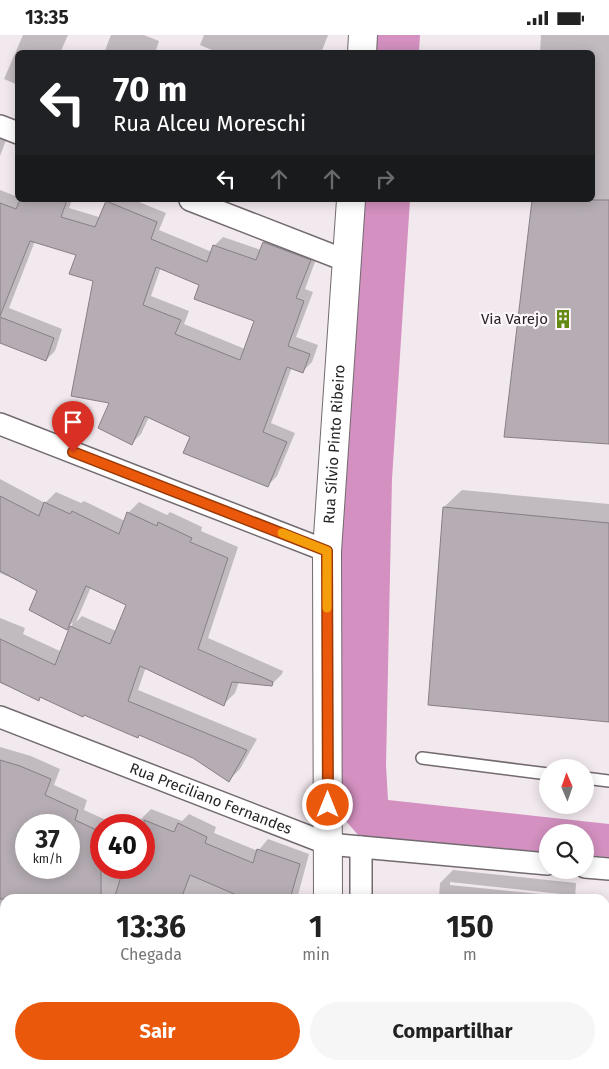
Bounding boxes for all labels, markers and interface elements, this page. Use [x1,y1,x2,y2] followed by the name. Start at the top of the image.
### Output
[25,6,69,29] text: 13:35
[113,68,187,110] text: 70 m
[30,70,95,135] icon: left
[113,110,306,137] text: Rua Alceu Moreschi
[212,165,240,193] icon: left
[265,165,293,193] icon: ahead
[318,165,346,193] icon: ahead
[371,165,399,193] icon: right
[552,308,574,330] building icon: Via Varejo
[481,310,548,328] place label: Via Varejo
[320,364,349,524] street label: Rua Sílvio Pinto Ribeiro
[52,401,94,452] pin
[59,408,87,436] icon: arrive
[127,759,294,838] street label: Rua Preciliano Fernandes
[539,759,594,814] north arrow
[539,759,594,879] map controls
[301,778,353,830] position arrow
[90,814,155,879] speed limit sign: 40
[539,824,594,879] button: search
[35,825,60,855] text: 37
[33,852,62,866] text: km/h
[116,909,186,945] text: 13:36
[309,909,323,945] text: 1
[446,909,494,945] text: 150
[120,945,182,964] text: Chegada
[302,945,330,964] text: min
[463,945,477,964] text: m
[15,1002,300,1060] button: Sair
[310,1002,595,1060] button: Compartilhar

